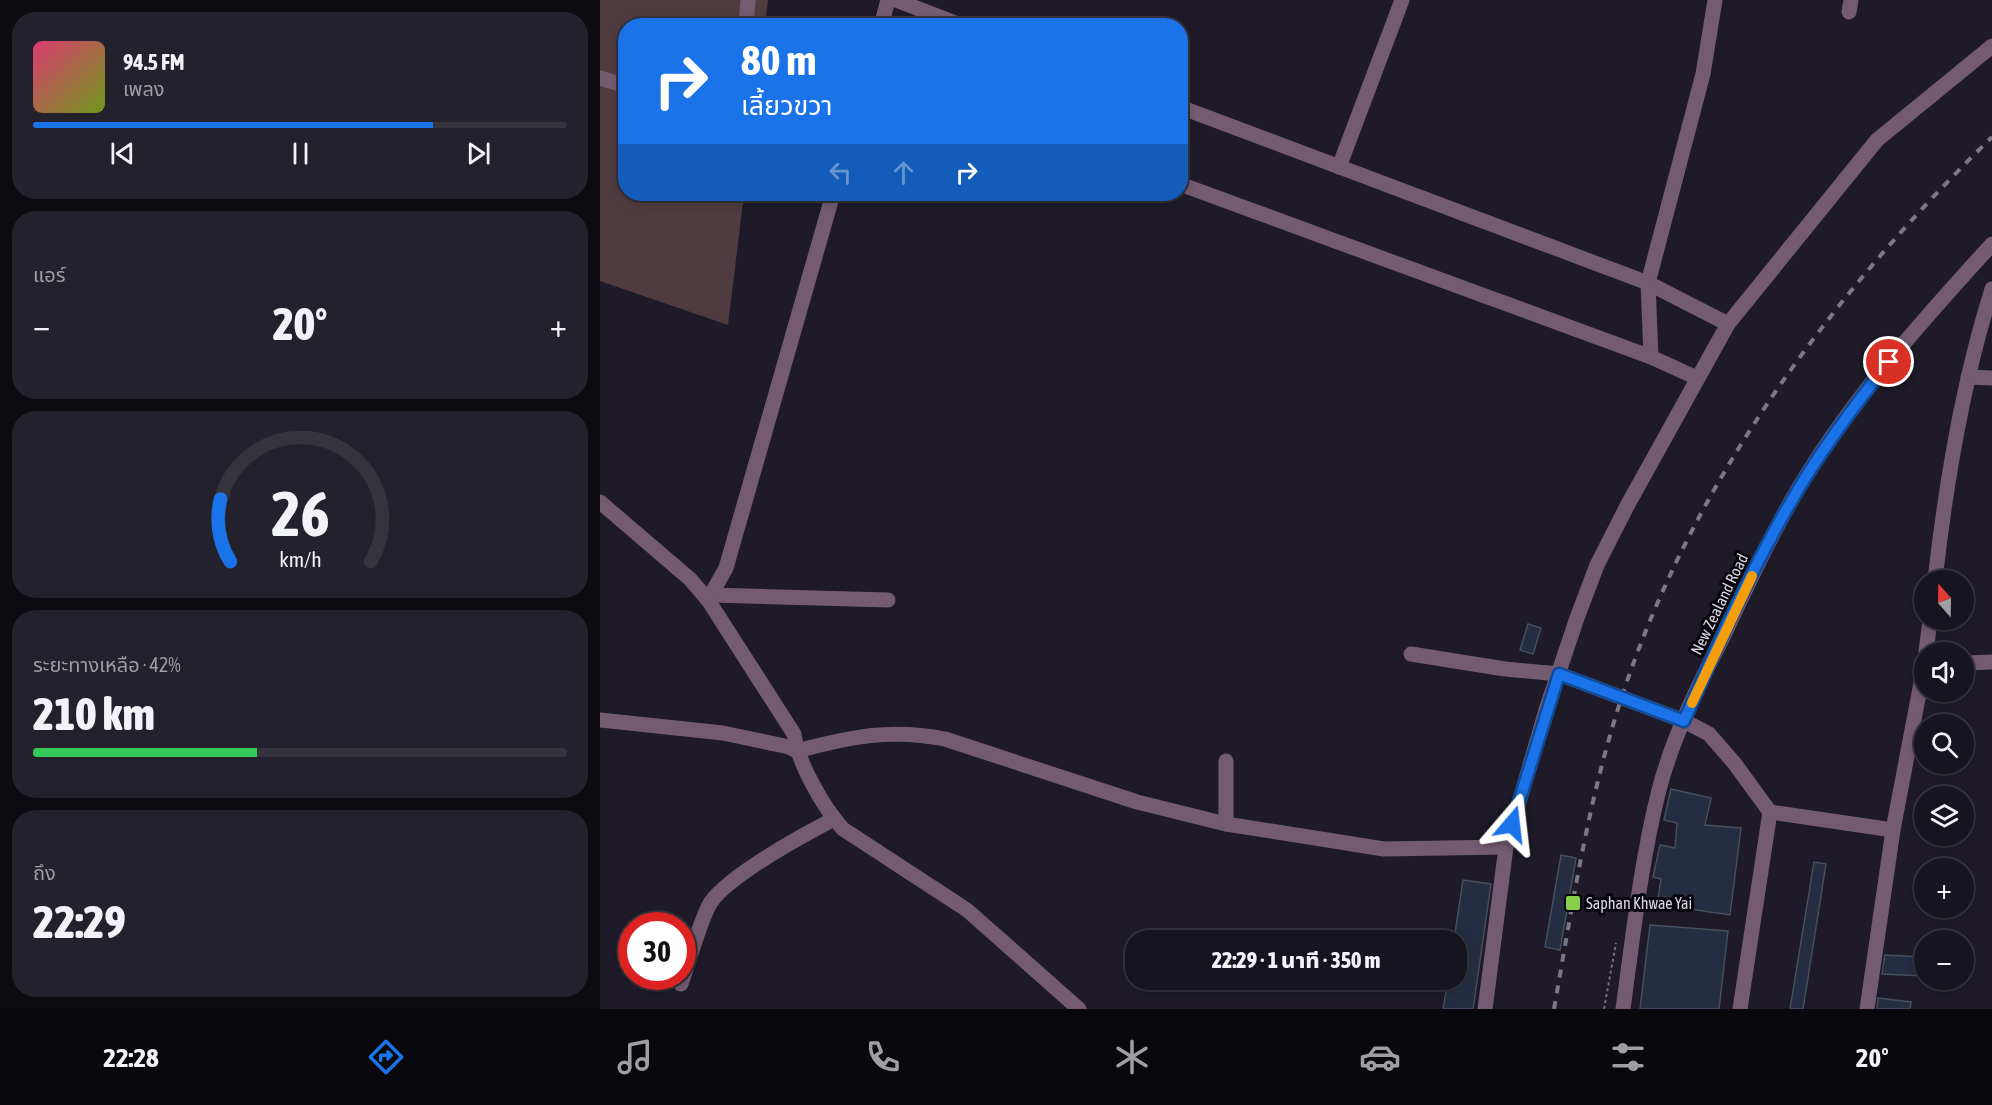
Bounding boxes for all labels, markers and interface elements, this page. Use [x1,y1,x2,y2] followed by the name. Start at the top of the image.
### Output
[741,36,816,84] text: 80 m
[642,42,720,120] icon: right
[123,49,185,75] text: 94.5 FM
[123,77,165,100] text: เพลง
[741,90,832,121] text: เลี้ยวขวา
[106,137,139,170] icon: previous
[284,137,317,170] icon: pause
[462,137,495,170] icon: next
[824,156,857,189] icon: left
[887,156,920,189] icon: ahead
[950,156,983,189] icon: right
[33,263,65,286] text: แอร์
[273,298,327,350] text: 20°
[33,306,50,344] text: −
[550,306,567,344] text: +
[1863,336,1914,387] pin
[1872,345,1905,378] icon: arrive
[271,478,329,549] text: 26
[279,547,321,572] text: km/h
[1687,551,1751,657] street label: New Zealand Road
[1914,570,1974,630] north arrow
[1914,570,1974,990] map controls
[1914,642,1974,702] button: sound
[33,653,181,676] text: ระยะทางเหลือ · 42%
[33,688,155,740] text: 210 km
[1914,714,1974,774] button: search
[1914,786,1974,846] button: layers
[1480,792,1544,856] position arrow
[1914,858,1974,918] button: +
[33,861,56,884] text: ถึง
[1564,894,1582,912] marker: Saphan Khwae Yai
[1586,894,1692,913] place label: Saphan Khwae Yai
[33,896,126,948] text: 22:29
[618,912,696,990] speed limit sign: 30
[1914,930,1974,990] button: −
[1212,947,1380,973] text: 22:29 · 1 นาที · 350 m
[365,1036,407,1078] icon: directions
[614,1036,656,1078] icon: music
[862,1036,904,1078] icon: phone
[1111,1036,1153,1078] icon: climate
[1359,1036,1401,1078] icon: car
[1607,1036,1649,1078] icon: filters
[103,1042,159,1073] text: 22:28
[1856,1042,1889,1073] text: 20°

